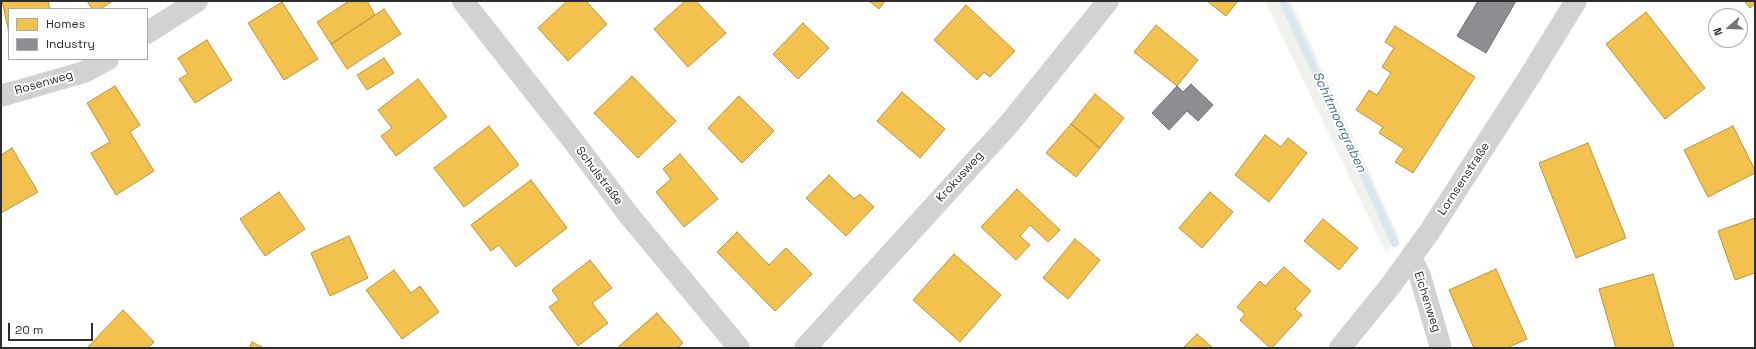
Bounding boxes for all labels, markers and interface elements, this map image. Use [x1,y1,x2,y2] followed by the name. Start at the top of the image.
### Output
[8,8,148,60] legend
[1708,8,1748,48] north arrow
[46,16,85,32] text: Homes
[1710,26,1726,38] text: N
[46,36,95,52] text: Industry
[13,68,75,98] street label: Rosenweg
[1309,69,1369,175] water label: Schitmoorgraben
[1435,140,1493,218] street label: Lornsenstraße
[572,144,626,208] street label: Schulstraße
[933,149,987,205] street label: Krokusweg
[1410,270,1444,334] street label: Eichenweg
[10,315,95,341] scale bar
[15,322,43,338] text: 20 m

